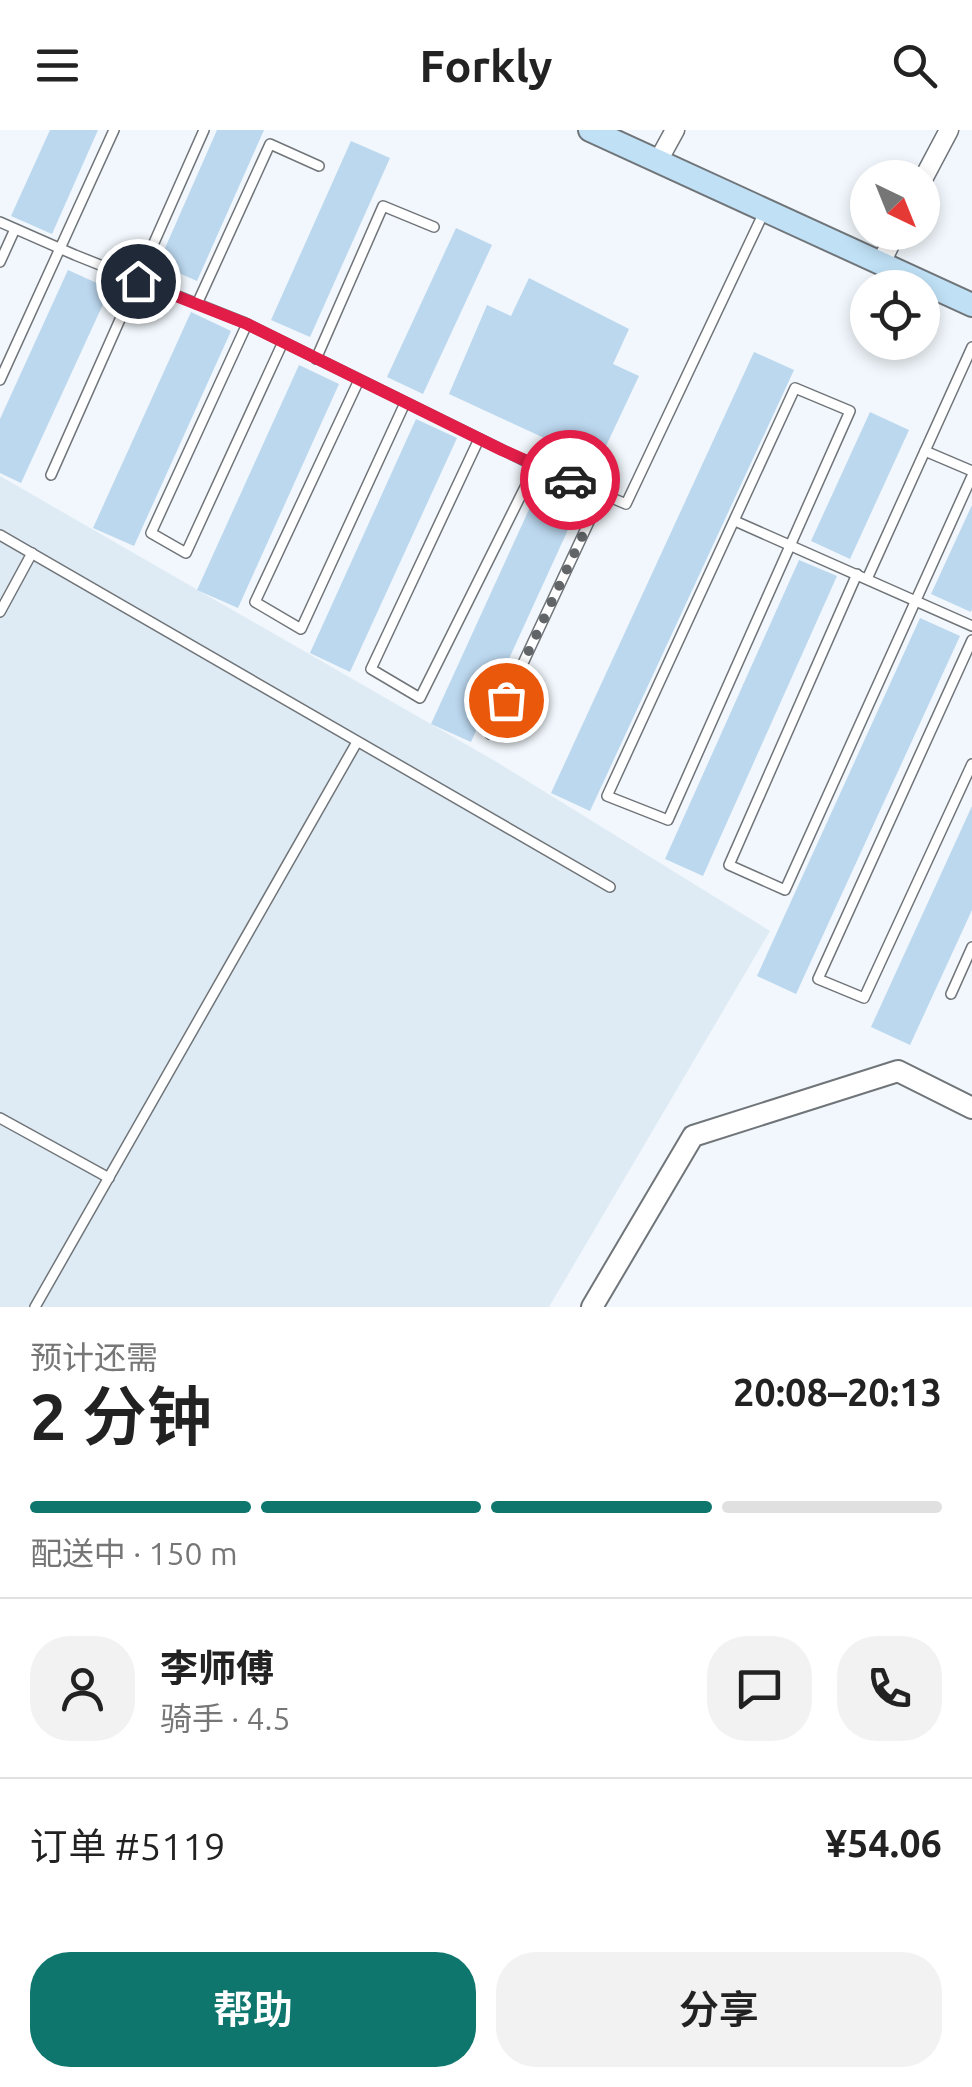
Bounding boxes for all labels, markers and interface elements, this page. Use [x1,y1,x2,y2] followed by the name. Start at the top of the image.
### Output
[30,38,85,93] icon: menu
[887,38,942,93] icon: search
[420,40,552,91] text: Forkly
[850,160,940,250] north arrow
[850,160,940,360] map controls
[96,239,181,324] pin
[111,254,166,309] icon: home
[850,270,940,360] button: locate
[520,430,620,530] courier
[543,453,598,508] icon: car
[464,658,549,743] pin
[479,673,534,728] icon: bag
[30,1339,158,1375] text: 预计还需
[733,1371,942,1413] text: 20:08–20:13
[30,1379,212,1452] text: 2 分钟
[30,1535,238,1571] text: 配送中 · 150 m
[30,1636,135,1741] button: person
[707,1636,812,1741] button: chat
[837,1636,942,1741] button: phone
[160,1647,274,1689] text: 李师傅
[160,1700,291,1736] text: 骑手 · 4.5
[825,1822,942,1864] text: ¥54.06
[30,1825,225,1867] text: 订单 #5119
[30,1952,476,2067] button: 帮助
[496,1952,942,2067] button: 分享

